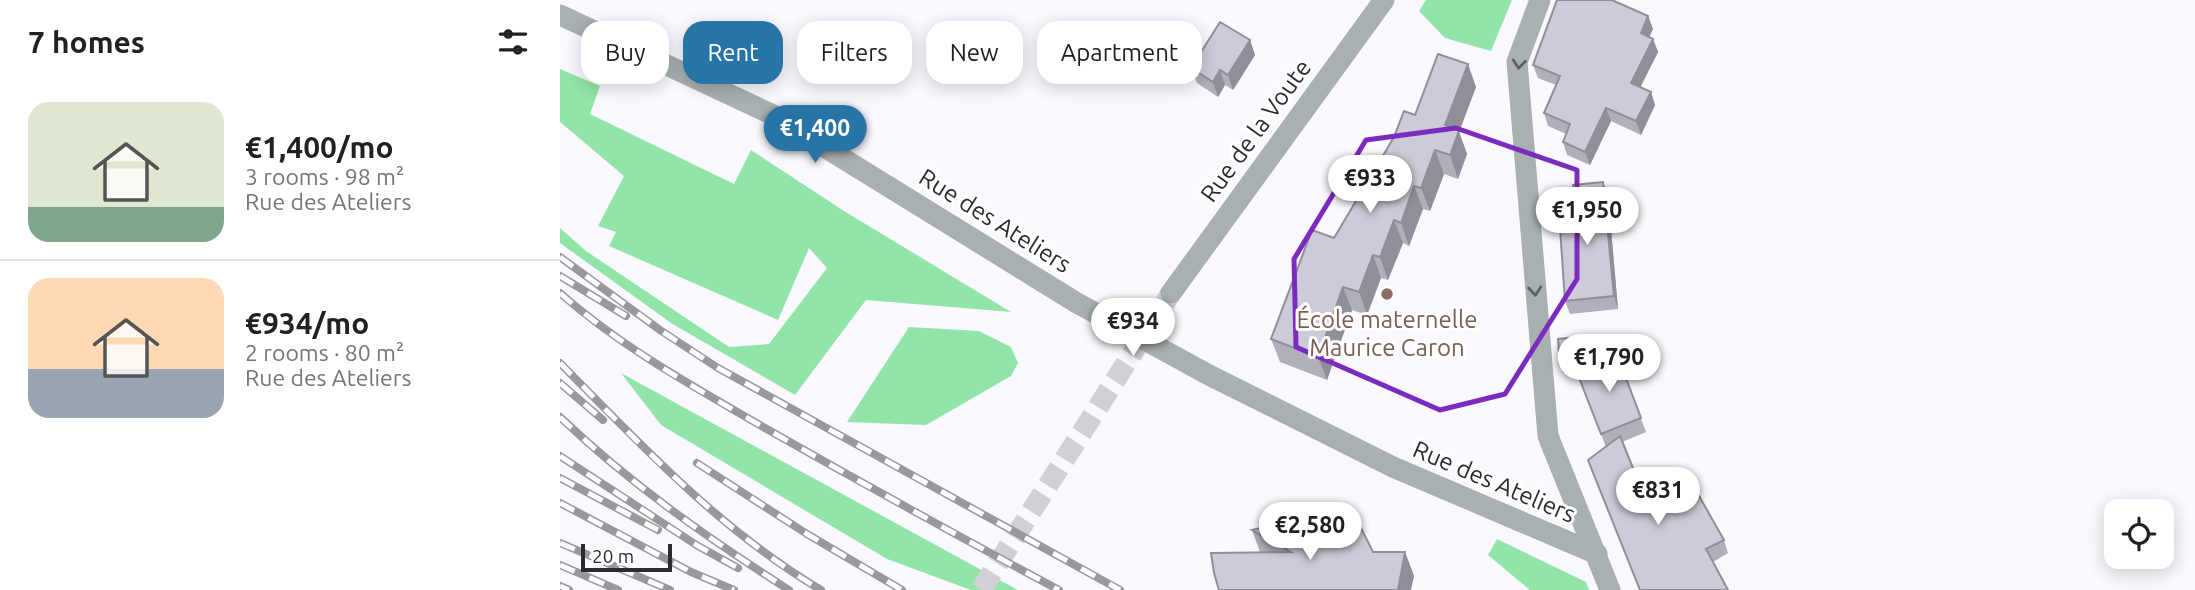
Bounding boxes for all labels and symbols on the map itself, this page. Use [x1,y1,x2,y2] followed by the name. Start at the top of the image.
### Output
[1195,54,1316,207] street label: Rue de la Voute
[1512,59,1527,70] one-way arrow
[758,106,872,165] pin: €1,400
[1329,156,1411,215] pin: €933
[914,163,1076,278] street label: Rue des Ateliers
[1530,188,1644,247] pin: €1,950
[1528,285,1543,297] one-way arrow
[1379,286,1395,302] marker: École maternelle Maurice Caron
[1092,298,1174,358] pin: €934
[1296,305,1478,361] place label: École maternelle Maurice Caron
[1552,334,1666,394] pin: €1,790
[1409,435,1579,528] street label: Rue des Ateliers
[1617,468,1699,527] pin: €831
[1253,503,1367,562] pin: €2,580
[581,541,672,573] scale bar

